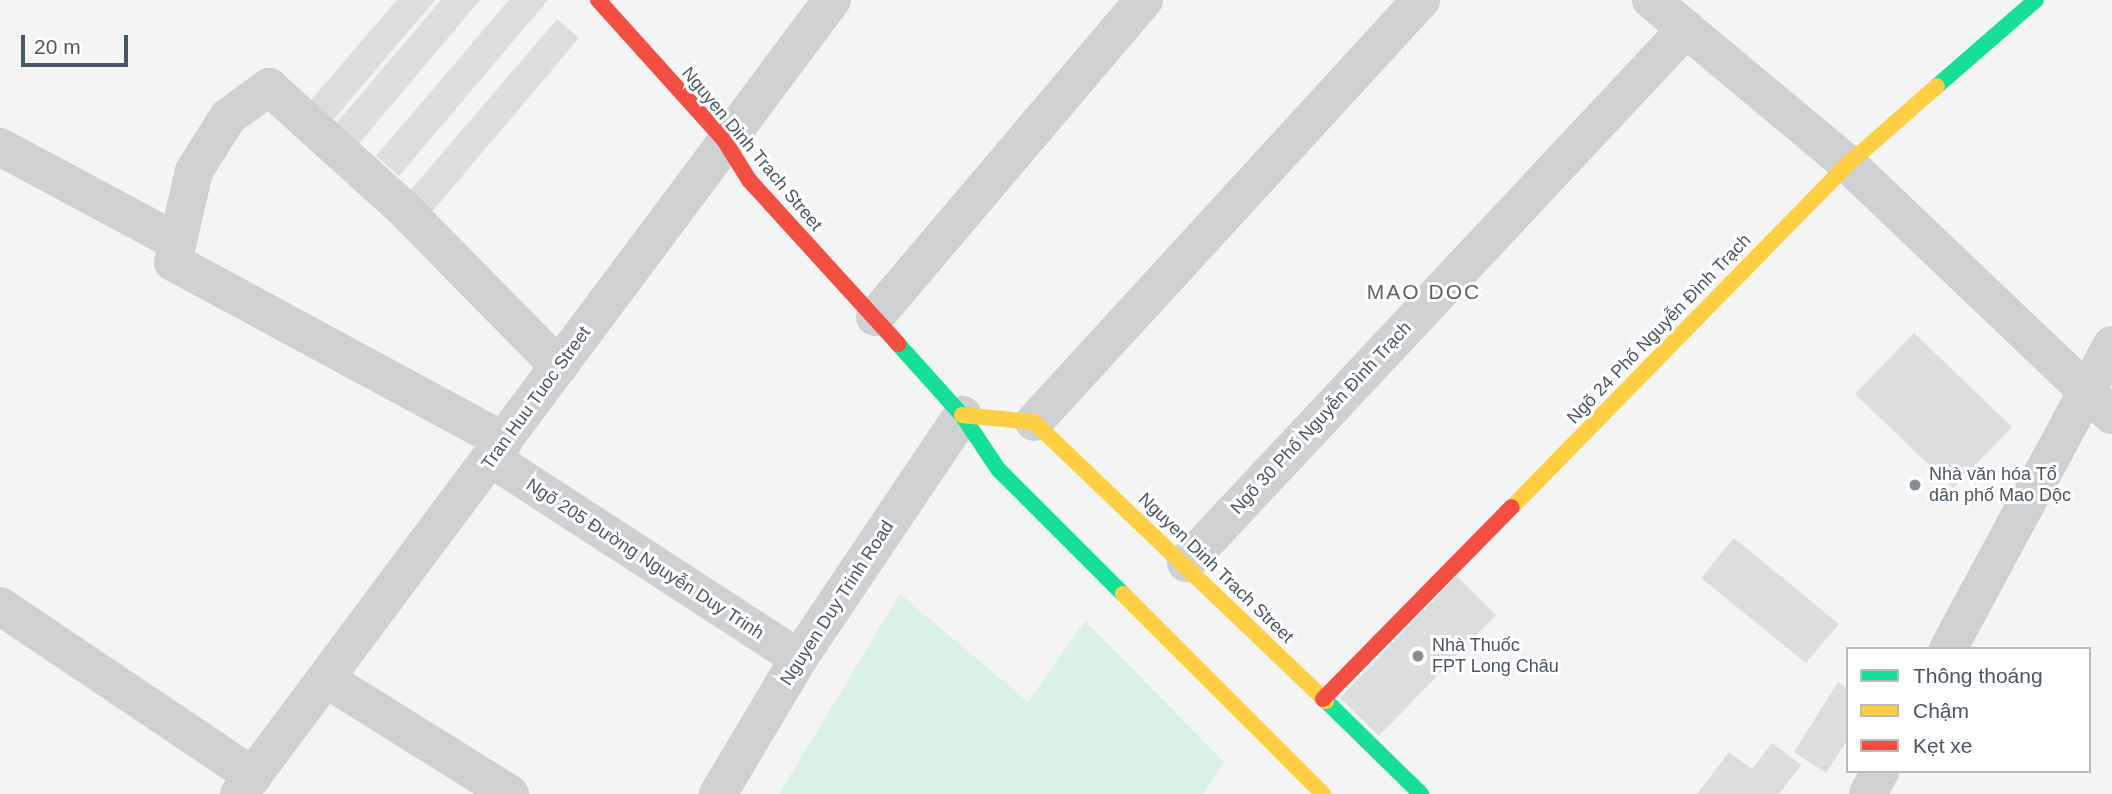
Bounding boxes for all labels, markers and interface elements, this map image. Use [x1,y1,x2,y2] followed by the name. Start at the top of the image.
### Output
[24,21,131,65] scale bar
[34,35,81,58] text: 20 m
[677,63,827,235] street label: Nguyen Dinh Trach Street
[1562,230,1756,428] street label: Ngõ 24 Phố Nguyễn Đình Trạch
[1368,279,1480,305] district label: MAO DOC
[1226,317,1416,519] street label: Ngõ 30 Phố Nguyễn Đình Trạch
[477,322,595,474] street label: Tran Huu Tuoc Street
[1929,464,2071,506] place label: Nhà văn hóa Tổ dân phố Mao Dộc
[522,474,768,644] street label: Ngõ 205 Đường Nguyễn Duy Trinh
[1907,477,1923,493] marker: Nhà văn hóa Tổ dân phố Mao Dộc
[1134,488,1298,648] street label: Nguyen Dinh Trach Street
[776,516,898,690] street label: Nguyen Duy Trinh Road
[1432,635,1559,678] place label: Nhà Thuốc FPT Long Châu
[1846,647,2091,773] legend
[1410,648,1426,664] marker: Nhà Thuốc FPT Long Châu
[1913,664,2043,687] text: Thông thoáng
[1913,699,1969,722] text: Chậm
[1913,734,1973,757] text: Kẹt xe

